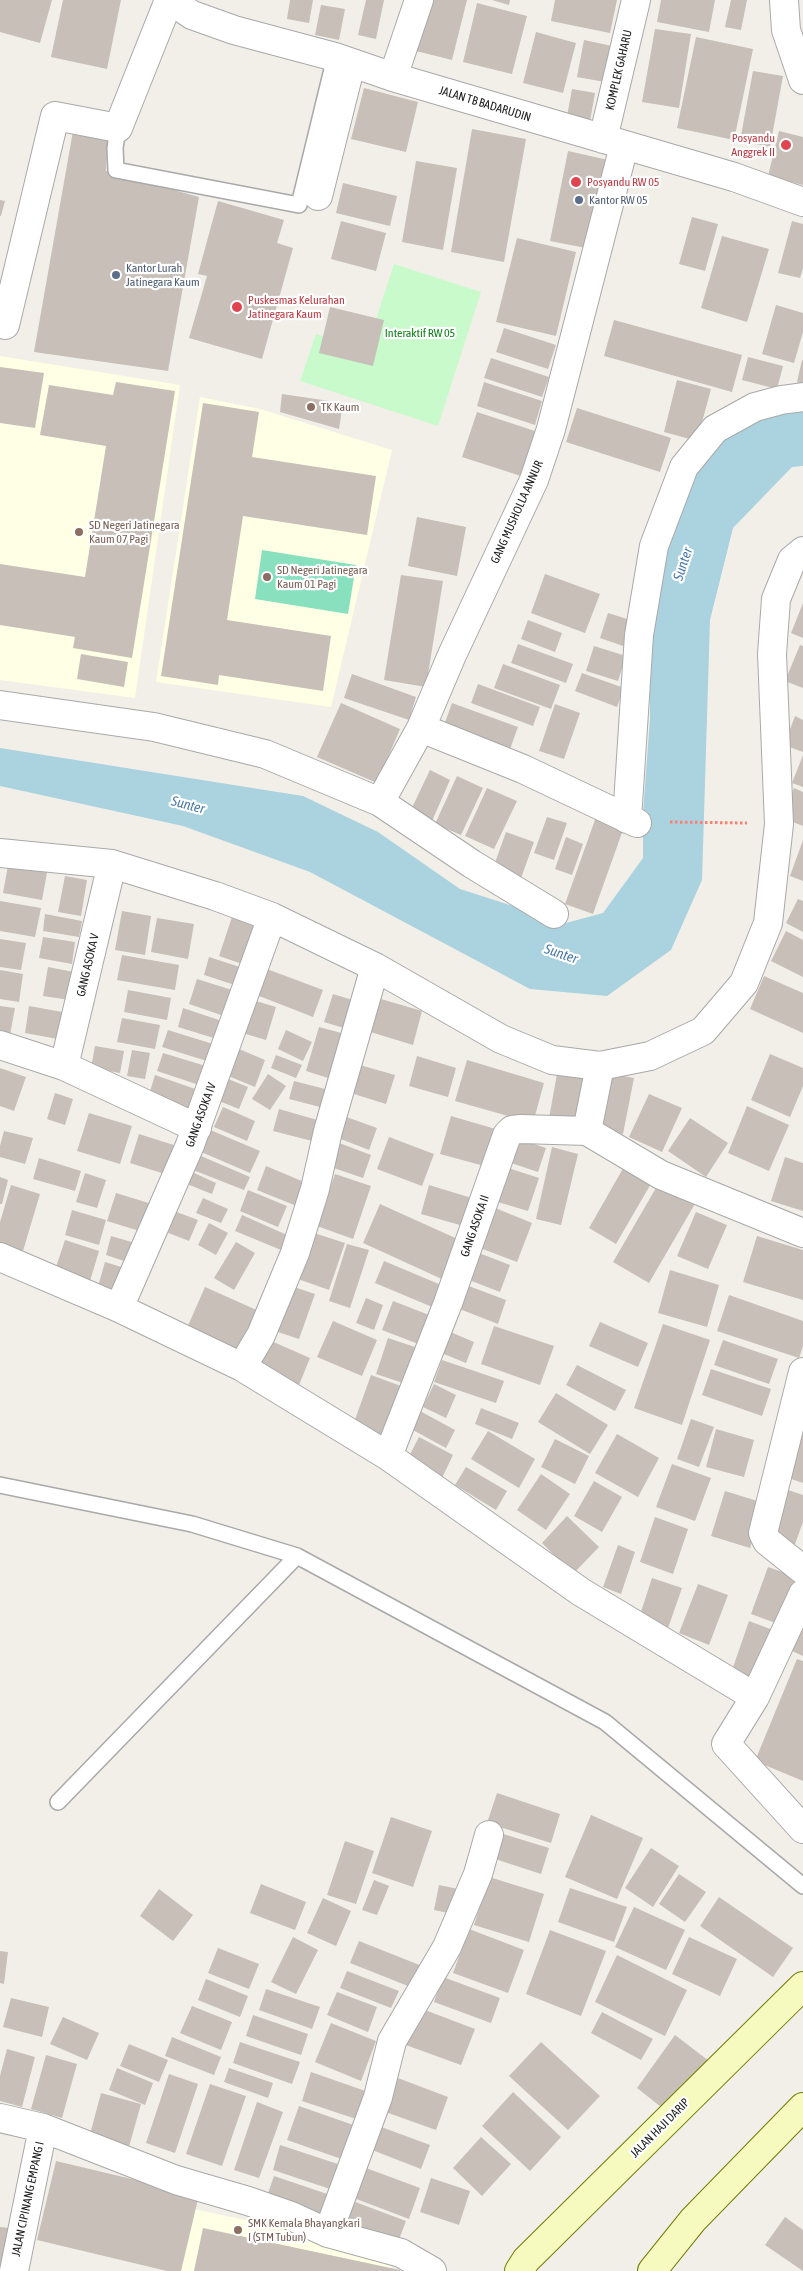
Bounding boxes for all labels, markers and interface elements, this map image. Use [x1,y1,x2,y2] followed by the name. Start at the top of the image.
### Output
[603,28,635,112] street label: KOMPLEK GAHARU
[437,83,533,125] street label: JALAN TB BADARUDIN
[731,131,775,159] place label: Posyandu Anggrek II
[779,138,793,152] marker: Posyandu Anggrek II
[569,175,583,189] marker: Posyandu RW 05
[587,175,659,189] place label: Posyandu RW 05
[589,193,648,207] place label: Kantor RW 05
[573,194,585,206] marker: Kantor RW 05
[126,261,200,289] place label: Kantor Lurah Jatinegara Kaum
[110,269,122,281] marker: Kantor Lurah Jatinegara Kaum
[248,293,345,321] place label: Puskesmas Kelurahan Jatinegara Kaum
[230,300,244,314] marker: Puskesmas Kelurahan Jatinegara Kaum
[385,326,455,340] park label: Interaktif RW 05
[321,400,359,414] place label: TK Kaum
[305,401,317,413] marker: TK Kaum
[488,458,546,566] street label: GANG MUSHOLLA ANNUR
[89,518,180,546] place label: SD Negeri Jatinegara Kaum 07 Pagi
[73,526,85,538] marker: SD Negeri Jatinegara Kaum 07 Pagi
[670,545,696,583] water label: Sunter
[277,563,368,591] place label: SD Negeri Jatinegara Kaum 01 Pagi
[261,571,273,583] marker: SD Negeri Jatinegara Kaum 01 Pagi
[169,793,207,817] water label: Sunter
[74,932,102,998] street label: GANG ASOKA V
[542,941,580,967] water label: Sunter
[183,1081,219,1149] street label: GANG ASOKA IV
[458,1193,492,1259] street label: GANG ASOKA II
[627,2095,693,2161] street label: JALAN HAJI DARIP
[9,2140,47,2258] street label: JALAN CIPINANG EMPANG I
[248,2216,360,2244] place label: SMK Kemala Bhayangkari I (STM Tubun)
[232,2224,244,2236] marker: SMK Kemala Bhayangkari I (STM Tubun)

